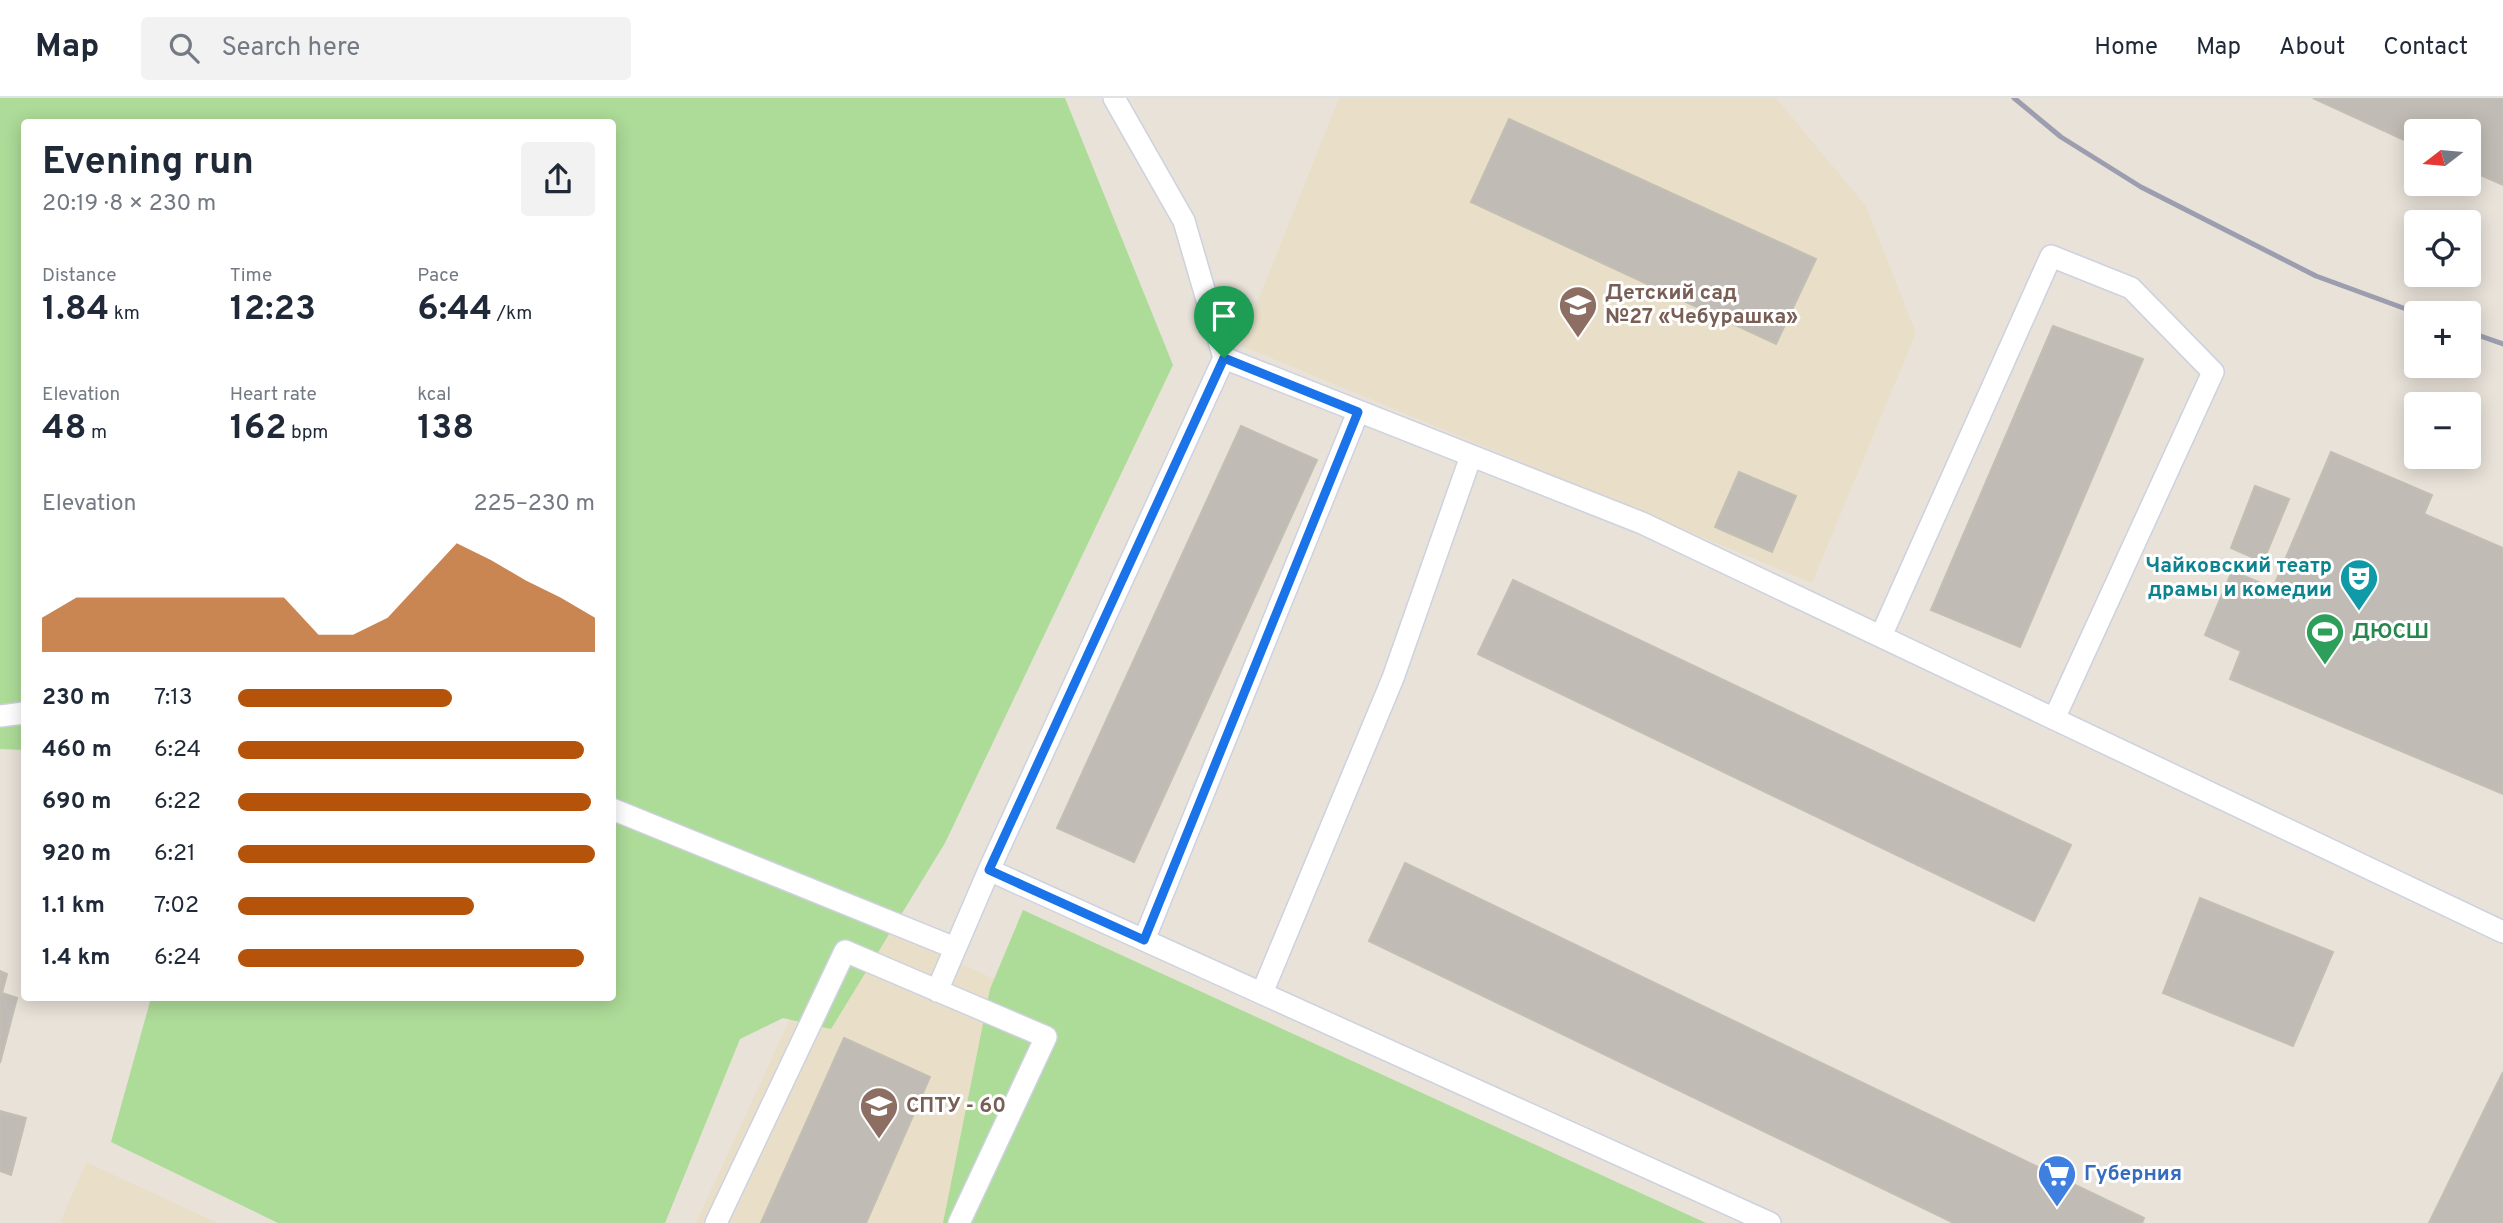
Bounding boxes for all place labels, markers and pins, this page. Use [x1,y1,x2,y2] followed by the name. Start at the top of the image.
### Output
[1605,280,1798,331] place label: Детский сад №27 «Чебурашка»
[1557,284,1599,339] school or university icon: Детский сад №27 «Чебурашка»
[1194,286,1254,358] pin
[2145,553,2332,604] place label: Чайковский театр драмы и комедии
[2338,557,2380,612] theatre icon: Чайковский театр драмы и комедии
[2304,611,2346,666] sports icon: ДЮСШ
[2352,619,2429,646] place label: ДЮСШ
[858,1085,900,1140] school or university icon: СПТУ - 60
[906,1093,1006,1120] place label: СПТУ - 60
[2036,1153,2078,1208] supermarket icon: Губерния
[2084,1161,2182,1188] place label: Губерния

